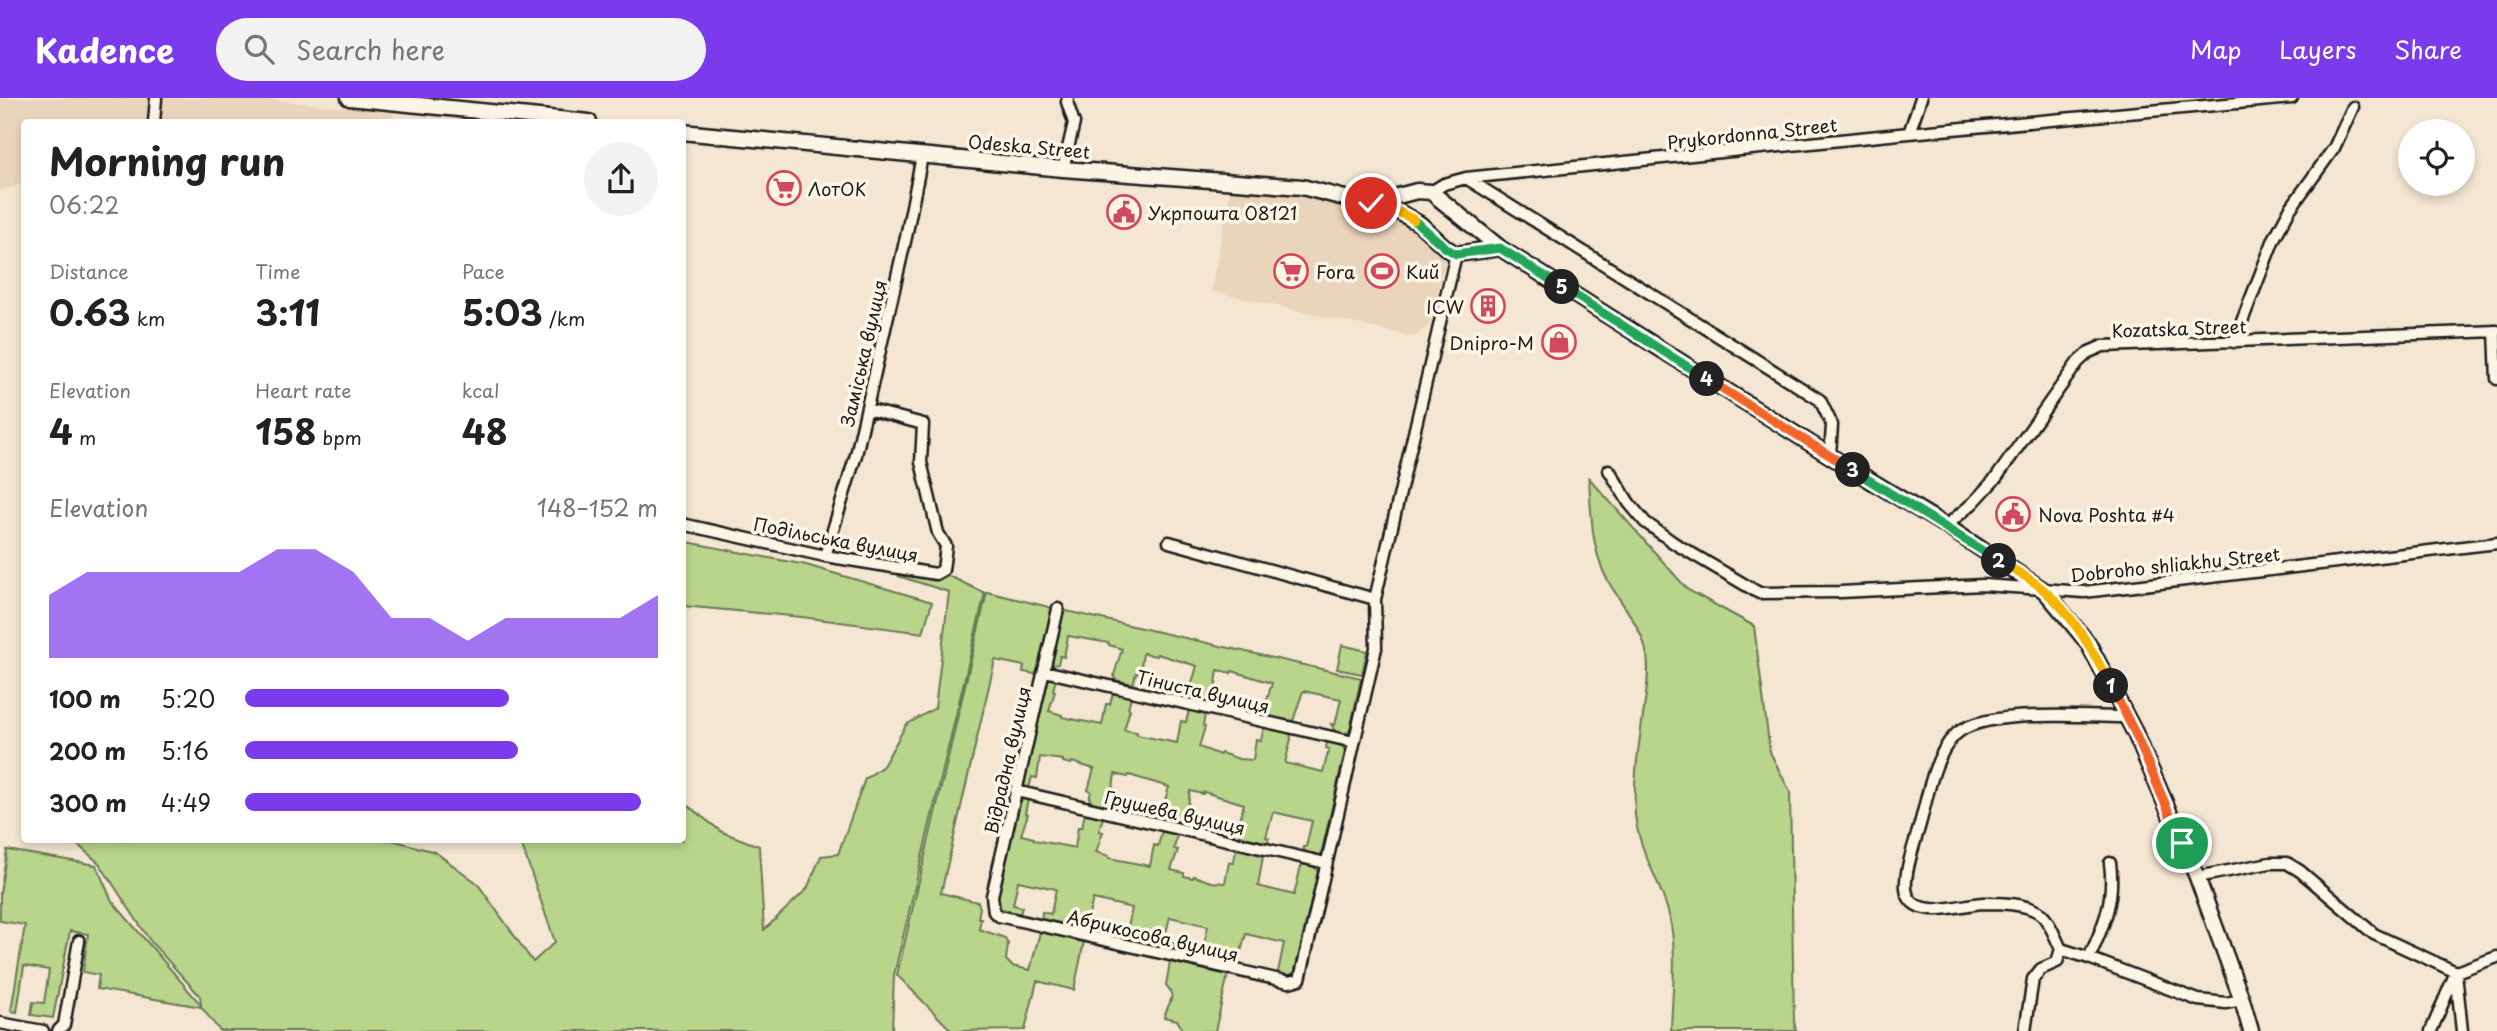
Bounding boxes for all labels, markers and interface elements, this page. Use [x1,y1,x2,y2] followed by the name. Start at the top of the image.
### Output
[216,18,706,81] search box
[35,24,174,74] text: Kadence
[240,30,278,68] icon: search
[296,30,445,69] text: Search here
[2190,31,2241,67] text: Map
[2279,31,2356,67] text: Layers
[2394,31,2462,67] text: Share
[1666,111,1838,155] street label: Prykordonna Street
[2398,119,2475,196] map controls
[2398,119,2475,196] button: locate
[967,127,1091,165] street label: Odeska Street
[49,132,285,189] text: Morning run
[584,142,658,216] button: share
[765,169,803,207] supermarket icon: ЛотОК
[1341,173,1401,233] pin
[808,175,866,202] place label: ЛотОК
[1352,184,1390,222] icon: check
[49,187,119,222] text: 06:22
[1105,193,1143,231] public building icon: Укрпошта 08121
[1148,199,1297,226] place label: Укрпошта 08121
[1272,252,1310,290] supermarket icon: Fora
[1363,252,1401,290] sports icon: Кий
[49,257,129,285] text: Distance
[255,257,300,285] text: Time
[462,257,505,285] text: Pace
[1316,258,1355,285] place label: Fora
[1406,258,1439,285] place label: Кий
[1544,270,1580,304] pin: 5
[1555,272,1568,300] text: 5
[833,277,893,429] street label: Заміська вулиця
[49,285,131,338] text: 0.63
[255,285,320,338] text: 3:11
[462,285,543,338] text: 5:03
[1469,287,1507,325] building icon: ICW
[1426,293,1465,320] place label: ICW
[131,304,165,332] text: km
[543,304,585,332] text: /km
[2111,312,2247,344] street label: Kozatska Street
[1540,323,1578,361] shop icon: Dnipro-M
[1449,329,1534,356] place label: Dnipro-M
[1690,362,1724,396] pin: 4
[1700,364,1713,392] text: 4
[49,376,131,404] text: Elevation
[255,376,351,404] text: Heart rate
[462,376,500,404] text: kcal
[49,404,73,457] text: 4
[255,404,316,457] text: 158
[462,404,508,457] text: 48
[73,423,96,451] text: m
[316,423,362,451] text: bpm
[1836,452,1870,488] pin: 3
[1846,455,1859,483] text: 3
[49,490,148,525] text: Elevation
[537,490,658,525] text: 148–152 m
[1994,495,2032,533] public building icon: Nova Poshta #4
[2038,501,2175,528] place label: Nova Poshta #4
[751,510,921,568] street label: Подільська вулиця
[2069,540,2281,588] street label: Dobroho shliakhu Street
[1982,544,2016,578] pin: 2
[1992,546,2005,574] text: 2
[1134,663,1272,719] street label: Тіниста вулиця
[2094,668,2128,704] pin: 1
[2106,671,2115,699] text: 1
[49,681,121,716] text: 100 m
[161,681,215,716] text: 5:20
[977,683,1037,837] street label: Відрадна вулиця
[49,733,126,768] text: 200 m
[161,733,209,768] text: 5:16
[1102,783,1248,841] street label: Грушева вулиця
[49,785,127,820] text: 300 m
[161,785,211,820] text: 4:49
[2152,813,2212,873] pin
[2163,824,2201,862] icon: arrive
[1065,902,1241,968] street label: Абрикосова вулиця

